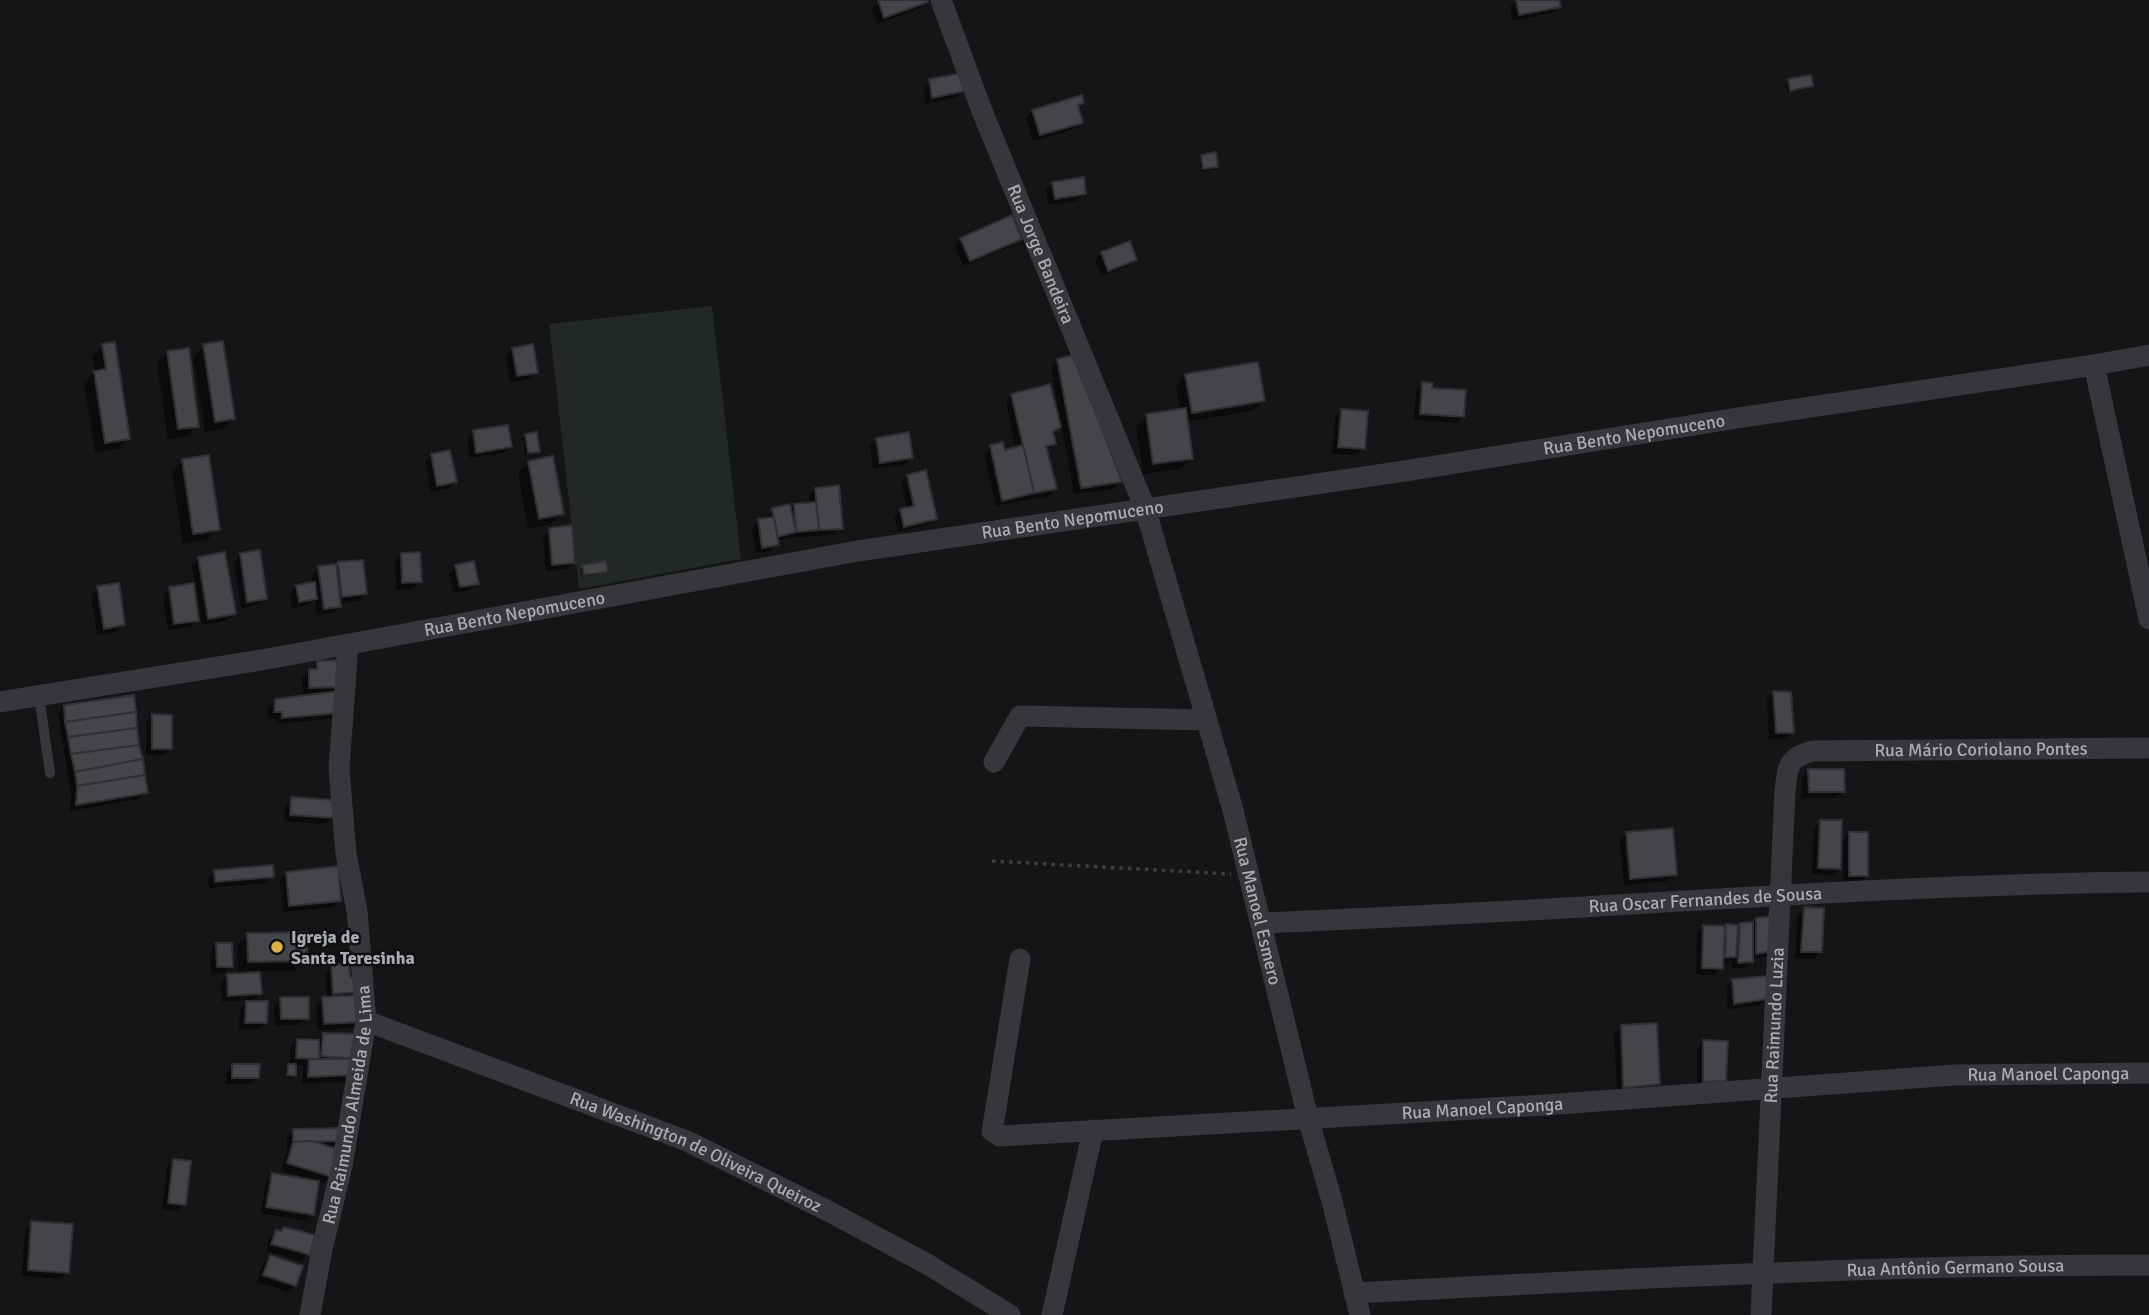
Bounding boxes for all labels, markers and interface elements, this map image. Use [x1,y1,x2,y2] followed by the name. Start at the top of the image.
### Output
[1002,181,1079,327] street label: Rua Jorge Bandeira
[1542,409,1726,460] street label: Rua Bento Nepomuceno
[980,495,1165,544] street label: Rua Bento Nepomuceno
[422,586,607,641] street label: Rua Bento Nepomuceno
[1874,738,2088,761] street label: Rua Mário Coriolano Pontes
[1229,835,1286,987] street label: Rua Manoel Esmero
[1588,882,1823,918] street label: Rua Oscar Fernandes de Sousa
[291,926,415,969] place label: Igreja de Santa Teresinha
[269,939,285,955] marker: Igreja de Santa Teresinha
[1760,947,1789,1104] street label: Rua Raimundo Luzia
[317,985,377,1226] street label: Rua Raimundo Almeida de Lima
[1967,1062,2129,1086] street label: Rua Manoel Caponga
[567,1087,825,1217] street label: Rua Washington de Oliveira Queiroz
[1401,1093,1564,1124] street label: Rua Manoel Caponga
[1846,1254,2065,1281] street label: Rua Antônio Germano Sousa

